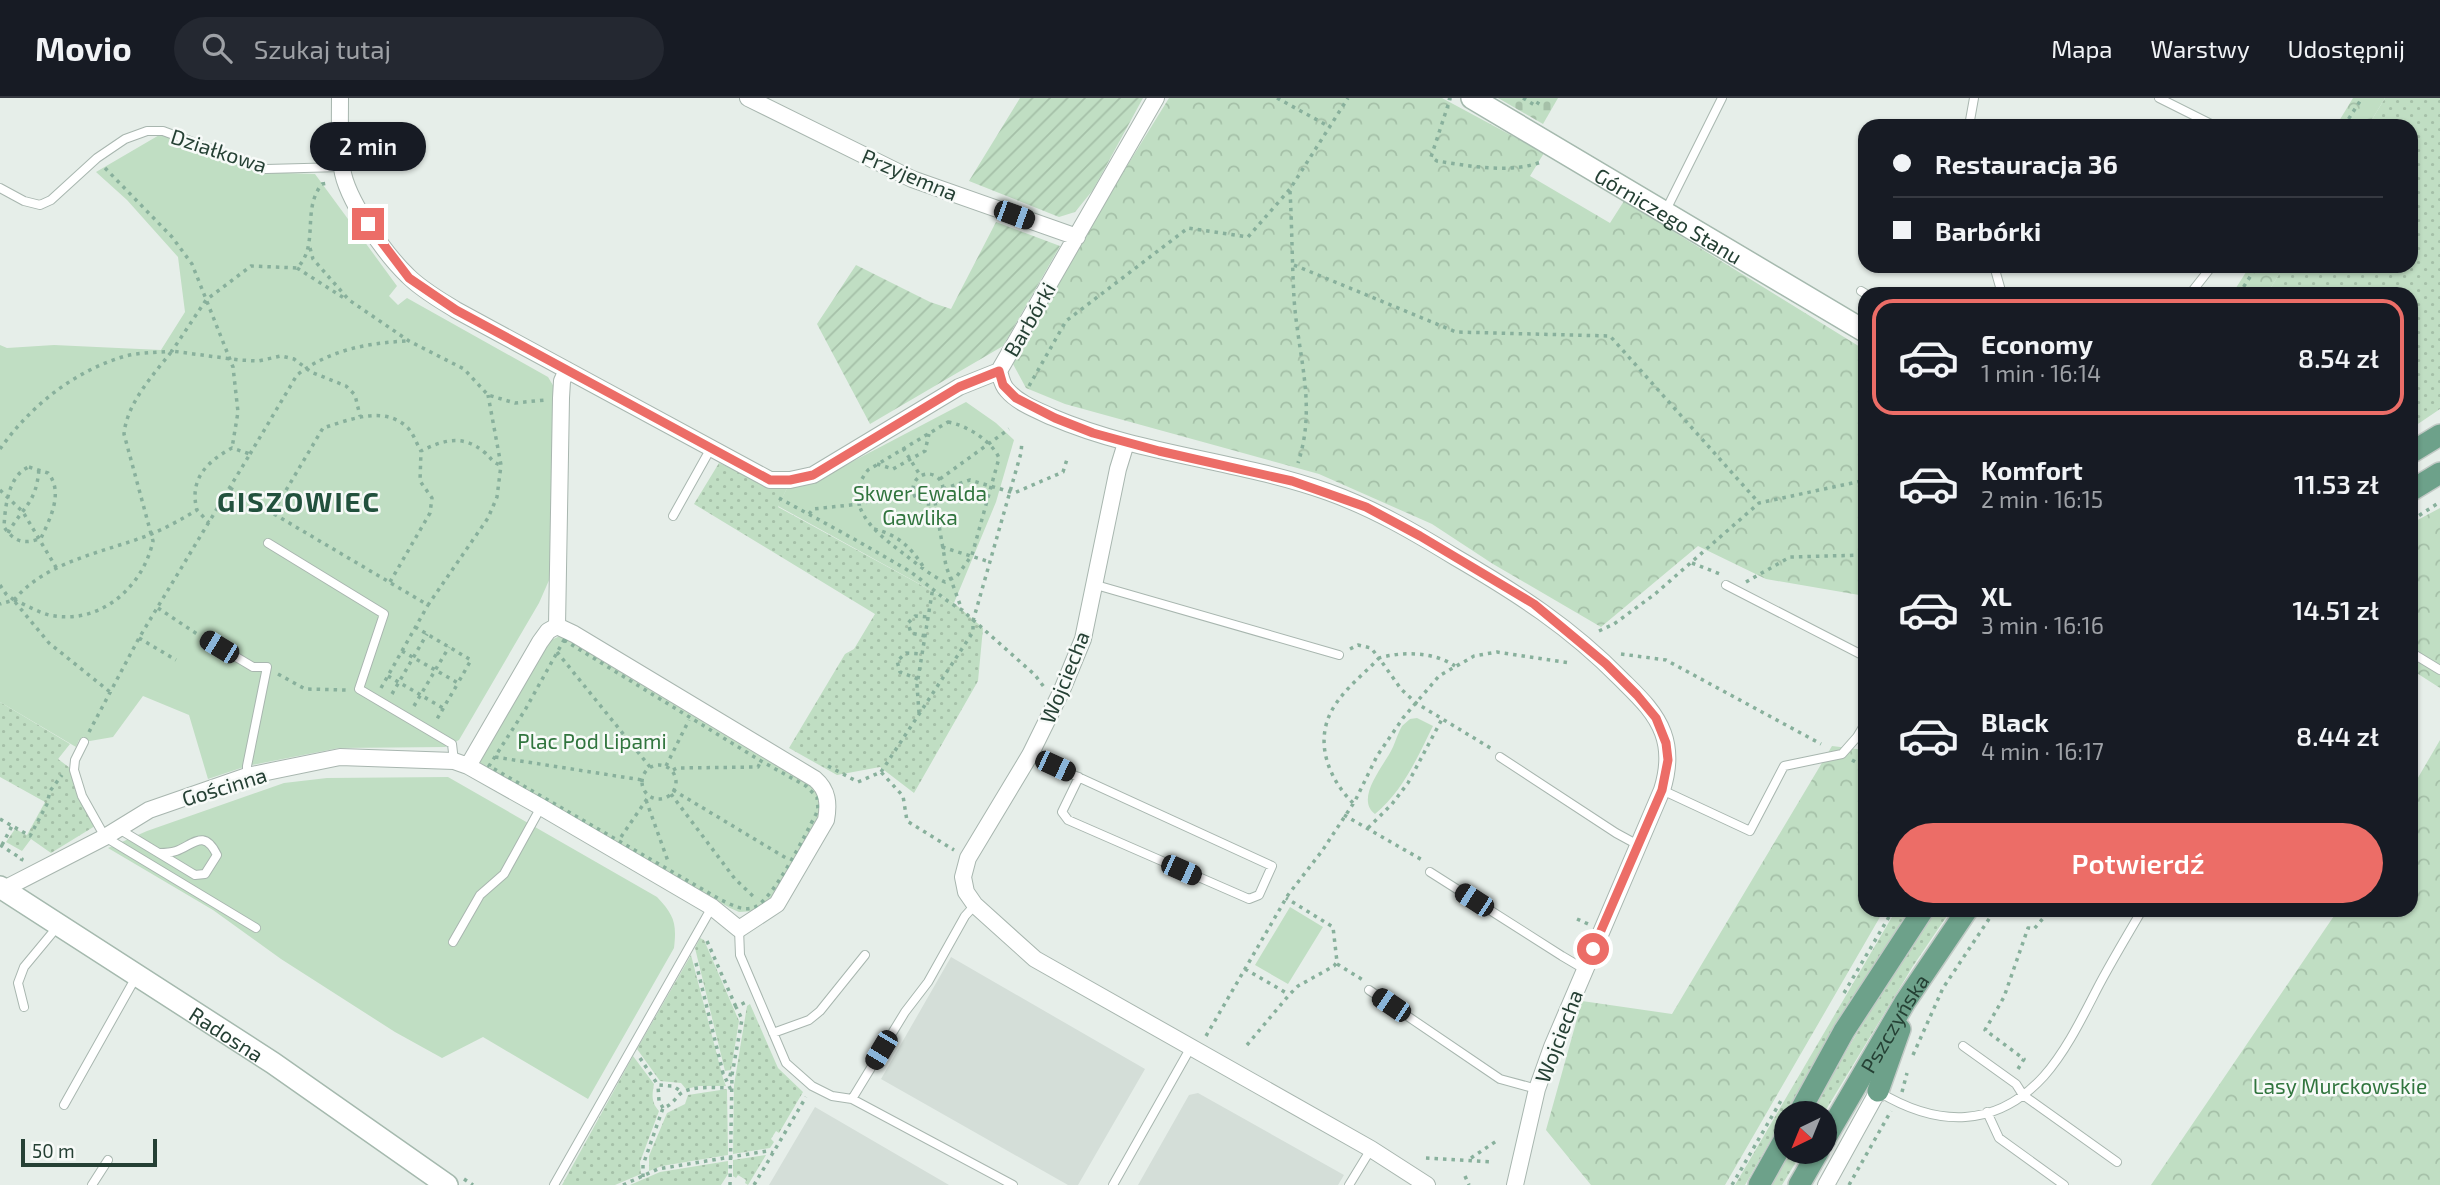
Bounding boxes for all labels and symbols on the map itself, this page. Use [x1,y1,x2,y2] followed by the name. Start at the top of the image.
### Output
[310,122,426,172] callout: 2 min
[168,123,270,177] street label: Działkowa
[858,143,962,206] street label: Przyjemna
[1591,162,1747,268] street label: Górniczego Stanu
[991,198,1038,232] car
[352,208,384,240] route end
[998,278,1060,360] street label: Barbórki
[853,480,987,529] park label: Skwer Ewalda Gawlika
[217,484,381,518] district label: GISZOWIEC
[196,627,243,667] car
[1034,627,1095,727] street label: Wojciecha
[517,728,667,753] park label: Plac Pod Lipami
[1032,748,1079,784] car
[179,761,269,811] street label: Gościnna
[1158,852,1205,888] car
[1451,880,1498,920] car
[1577,933,1609,965] route start
[1854,969,1933,1077] street label: Pszczyńska
[1368,985,1415,1025] car
[1529,986,1588,1086] street label: Wojciecha
[185,1000,269,1066] street label: Radosna
[862,1027,901,1073] car
[2253,1073,2427,1098] park label: Lasy Murckowskie
[1774,1101,1838,1164] north arrow
[21,1136,158,1168] scale bar

